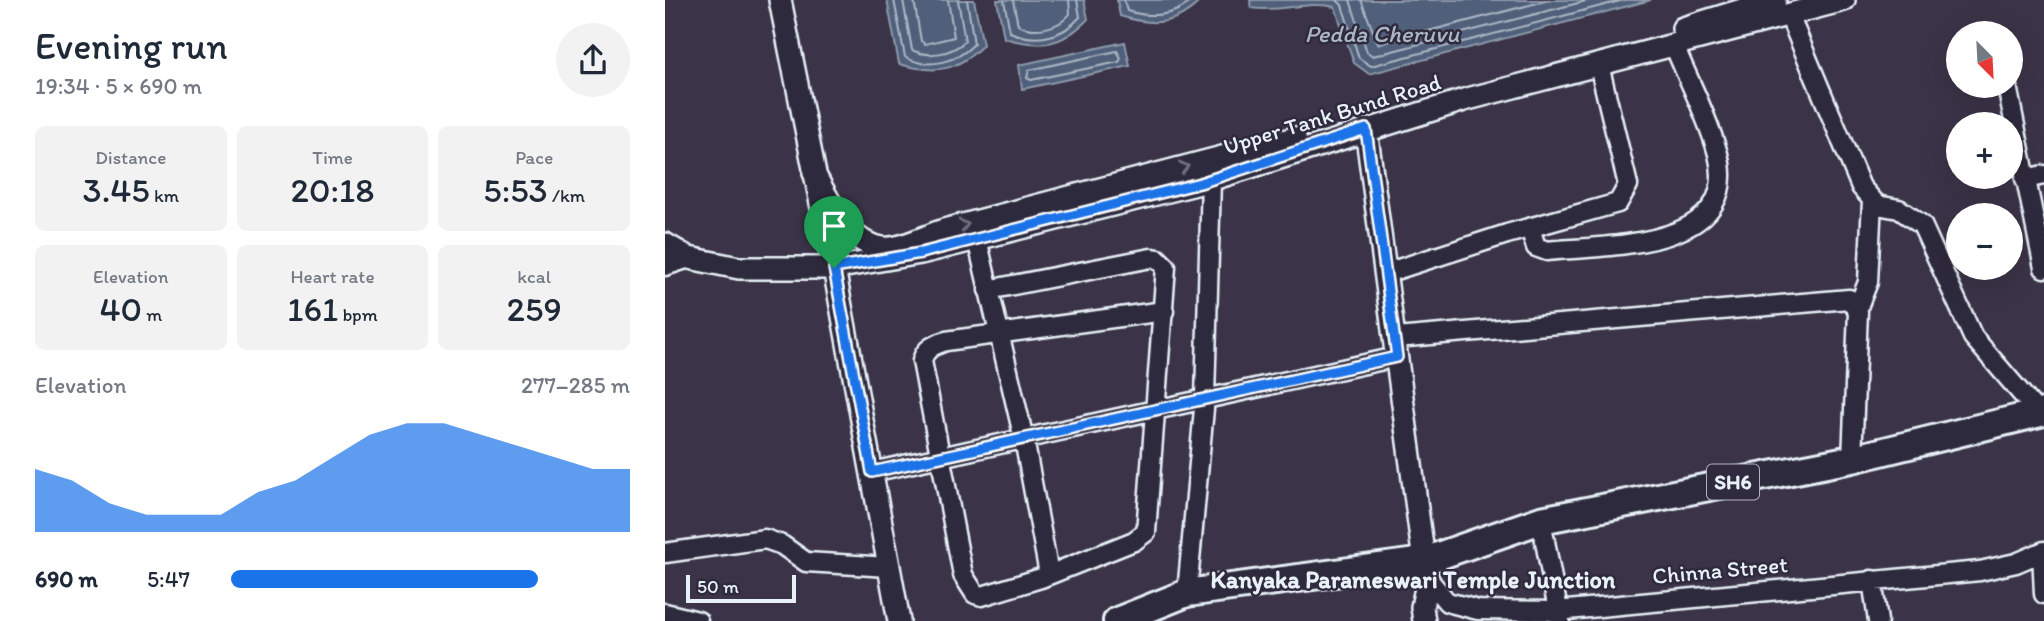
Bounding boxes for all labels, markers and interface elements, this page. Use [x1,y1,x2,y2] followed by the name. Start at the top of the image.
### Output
[1305,19,1460,48] water label: Pedda Cheruvu
[1946,21,2023,98] north arrow
[1946,21,2023,280] map controls
[35,23,228,69] text: Evening run
[556,23,630,97] button: share
[1220,68,1444,160] street label: Upper Tank Bund Road
[35,72,202,100] text: 19:34 · 5 × 690 m
[1946,112,2023,189] button: +
[95,146,166,169] text: Distance
[312,146,353,169] text: Time
[515,146,553,169] text: Pace
[1178,161,1190,176] one-way arrow
[83,169,150,211] text: 3.45
[291,169,374,211] text: 20:18
[483,169,548,211] text: 5:53
[150,184,179,207] text: km
[548,184,585,207] text: /km
[804,196,864,268] pin
[1946,203,2023,280] button: −
[815,207,853,245] icon: arrive
[958,219,970,233] one-way arrow
[93,265,169,288] text: Elevation
[290,265,375,288] text: Heart rate
[517,265,551,288] text: kcal
[99,288,142,330] text: 40
[287,288,338,330] text: 161
[507,288,562,330] text: 259
[142,303,162,326] text: m
[338,303,378,326] text: bpm
[35,371,126,399] text: Elevation
[521,371,630,399] text: 277–285 m
[1707,464,1759,500] road number: SH6
[1651,550,1789,590] street label: Chinna Street
[35,565,98,593] text: 690 m
[147,565,190,593] text: 5:47
[1211,565,1616,595] district label: Kanyaka Parameswari Temple Junction
[686,572,796,604] scale bar
[697,575,739,598] text: 50 m

